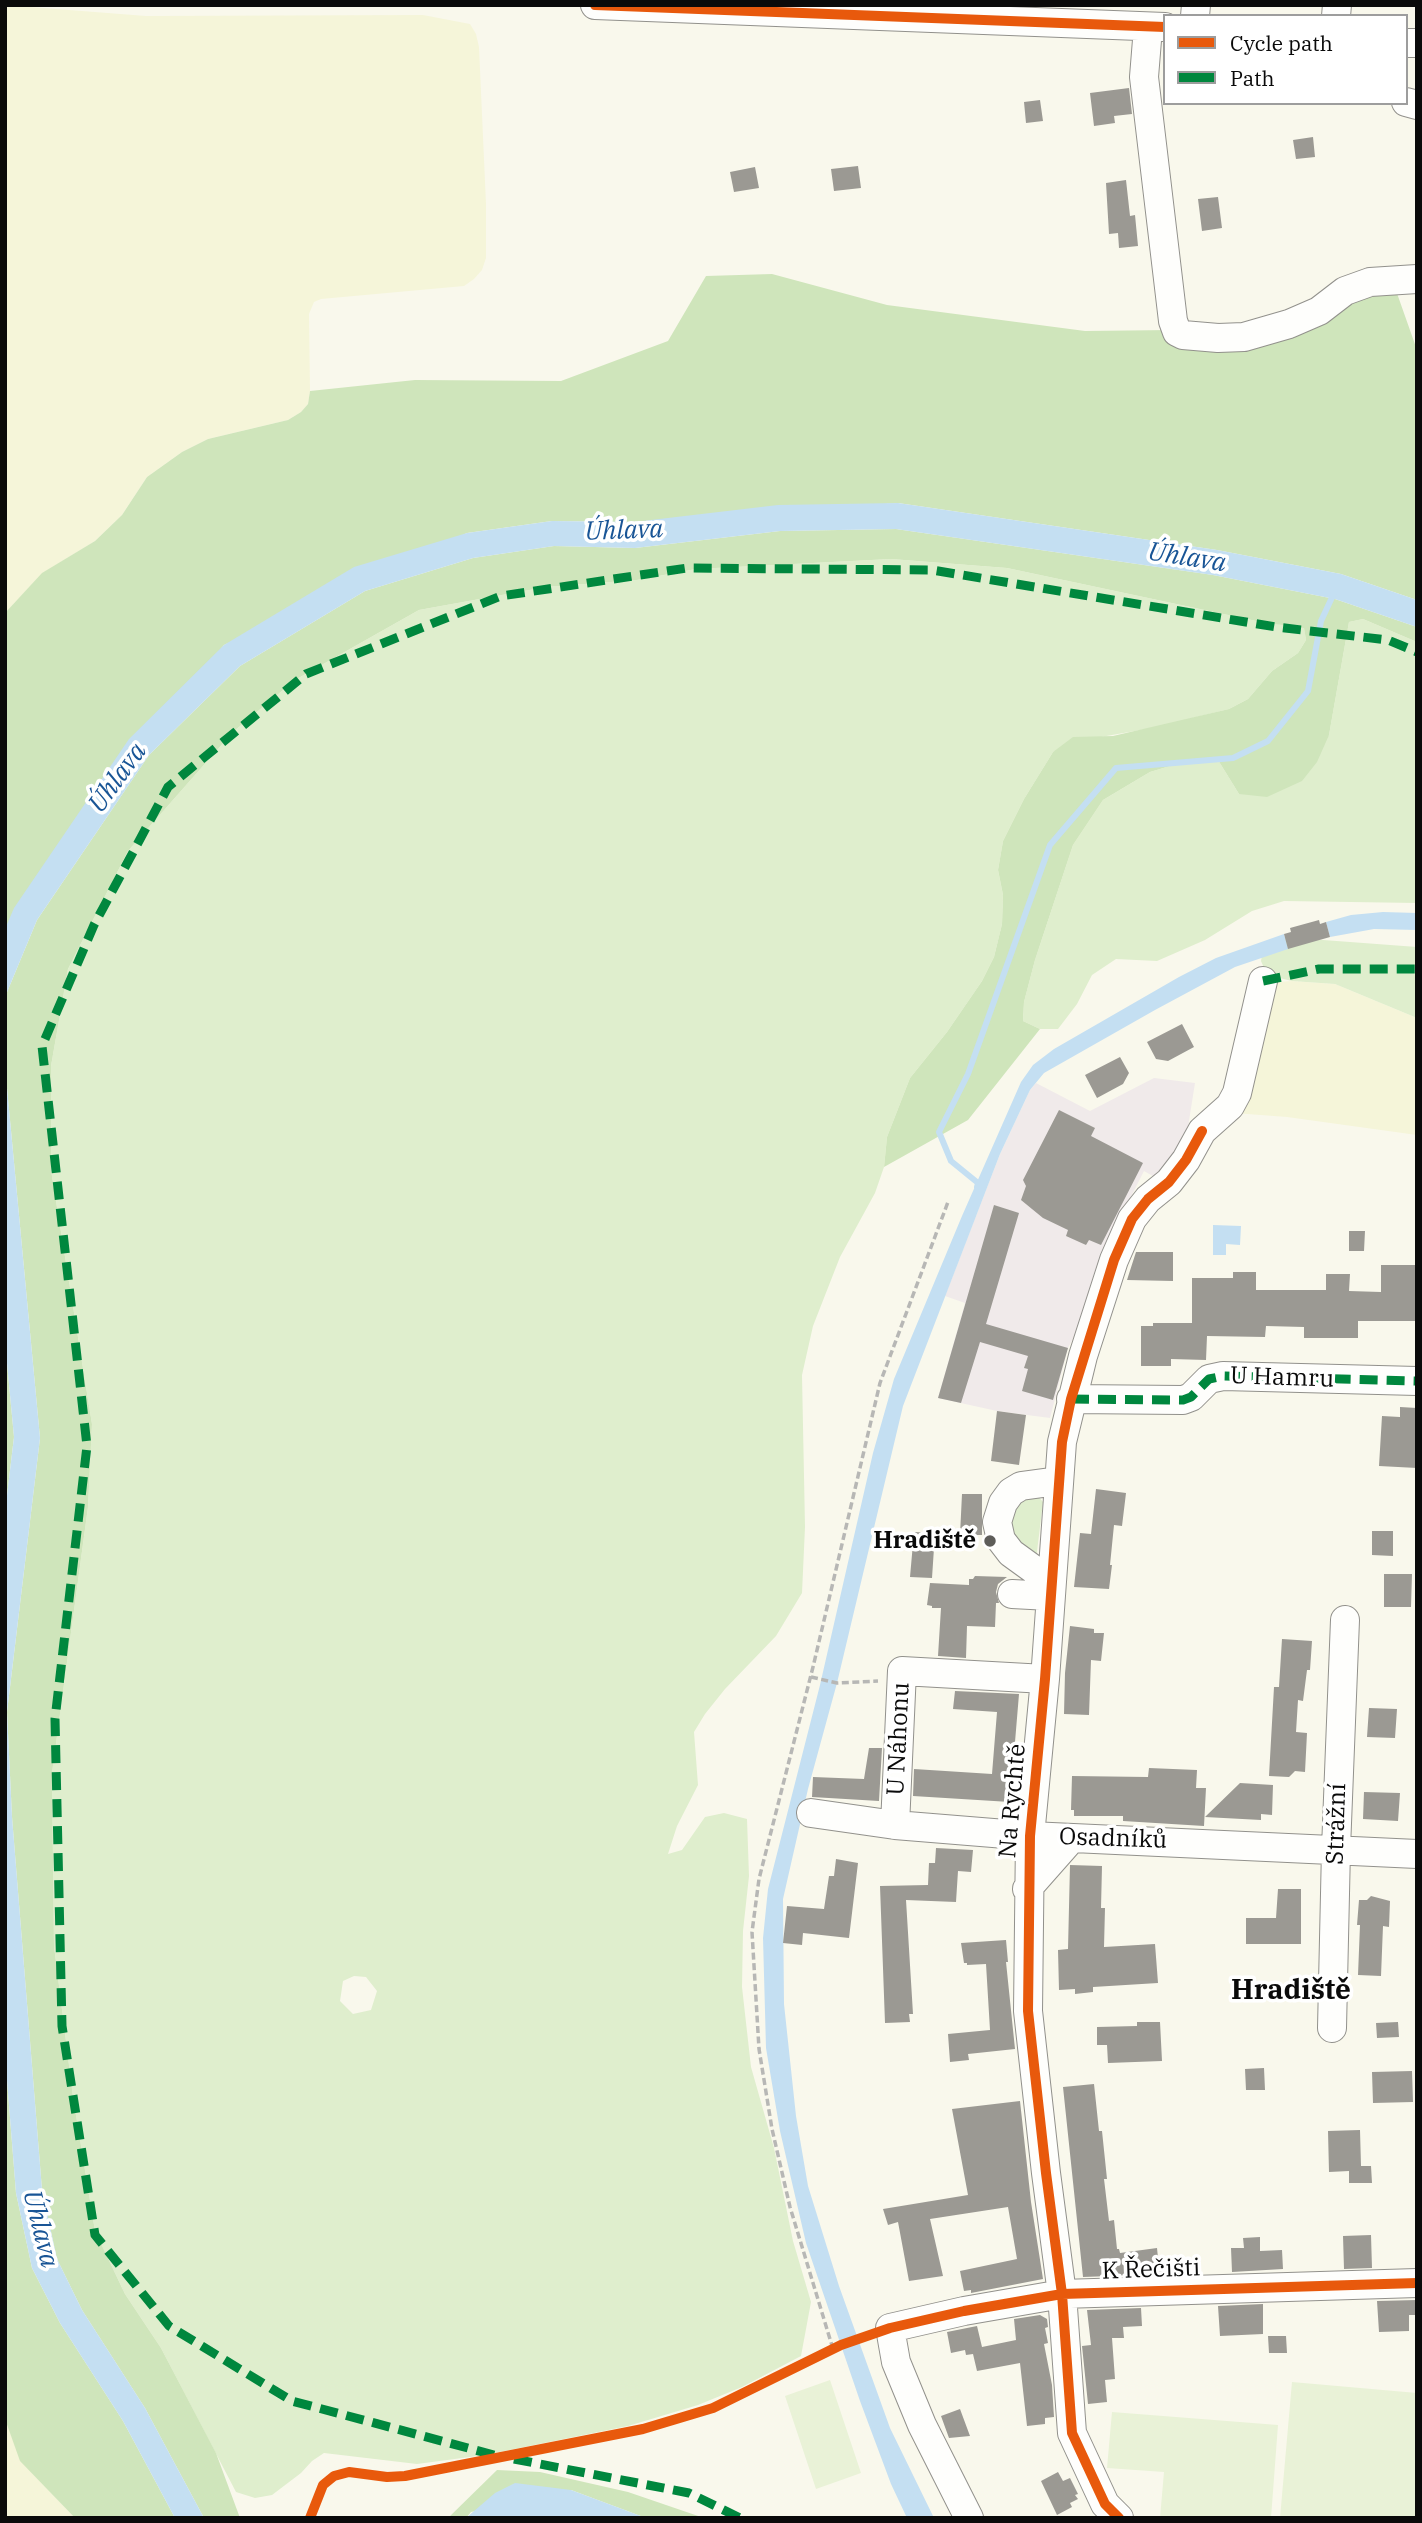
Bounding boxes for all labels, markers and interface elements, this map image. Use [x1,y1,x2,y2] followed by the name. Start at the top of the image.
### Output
[1163,14,1408,105] legend
[1230,29,1333,57] text: Cycle path
[1230,64,1275,92] text: Path
[584,514,664,548] water label: Úhlava
[1146,536,1228,580] water label: Úhlava
[82,737,154,819] water label: Úhlava
[1230,1362,1334,1394] street label: U Hamru
[873,1527,976,1555] place label: Hradiště
[982,1533,998,1549] marker: Hradiště
[882,1682,916,1796] street label: U Náhonu
[994,1743,1032,1859] street label: Na Rychtě
[1321,1783,1353,1865] street label: Strážní
[1058,1823,1168,1855] street label: Osadníků
[1231,1974,1351,2008] district label: Hradiště
[15,2187,65,2271] water label: Úhlava
[1101,2254,1201,2286] street label: K Řečišti

